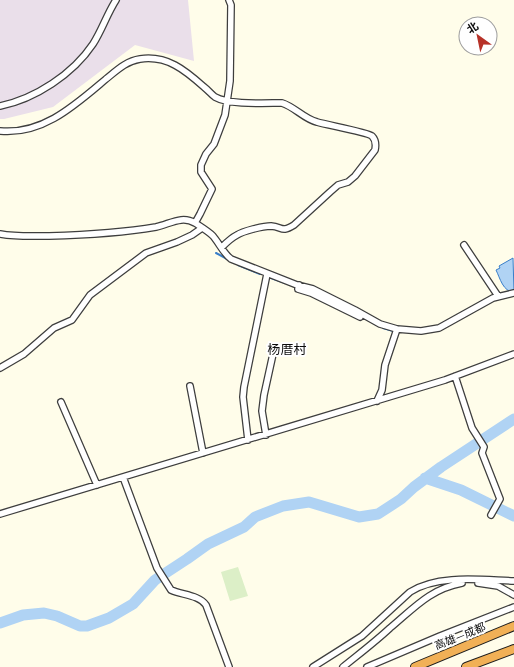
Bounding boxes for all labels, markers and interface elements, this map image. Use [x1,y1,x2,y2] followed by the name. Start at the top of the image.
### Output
[458,16,498,56] north arrow
[464,19,481,36] text: 北
[267,340,307,358] district label: 杨厝村
[432,619,488,653] street label: 高雄—成都

